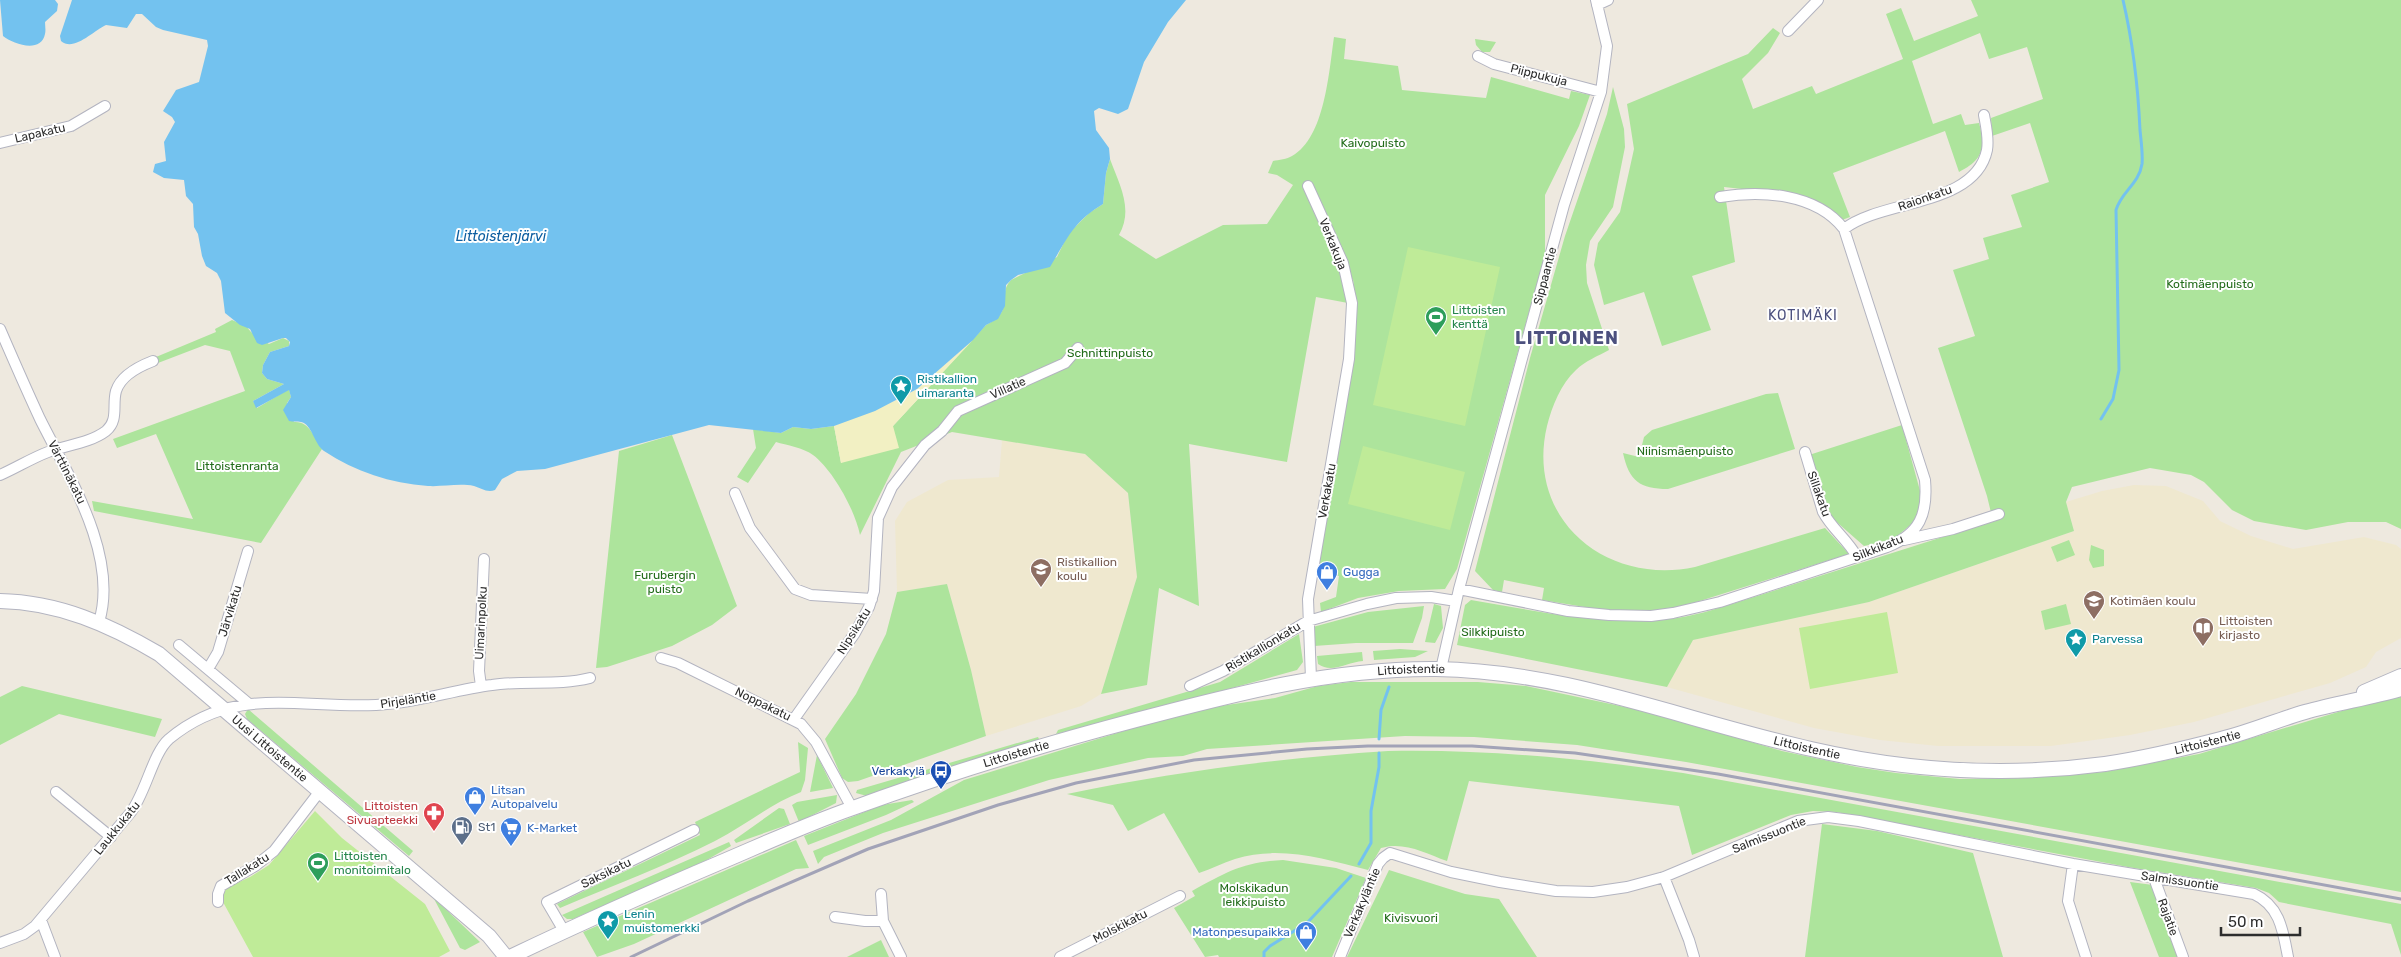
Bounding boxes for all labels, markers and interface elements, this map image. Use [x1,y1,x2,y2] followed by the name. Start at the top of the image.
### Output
[1509,61,1569,89] street label: Piippukuja
[13,120,67,146] street label: Lapakatu
[1341,136,1406,150] park label: Kaivopuisto
[1896,182,1954,214] street label: Raionkatu
[1316,216,1350,272] street label: Verkakuja
[456,228,547,245] water label: Littoistenjärvi
[1531,245,1560,307] street label: Sippaantie
[2166,277,2254,291] park label: Kotimäenpuisto
[1452,303,1506,331] place label: Littoisten kenttä
[1424,305,1448,336] sports icon: Littoisten kenttä
[1768,307,1838,324] district label: KOTIMÄKI
[1515,327,1619,349] district label: LITTOINEN
[1067,346,1153,360] park label: Schnittinpuisto
[917,372,977,400] place label: Ristikallion uimaranta
[889,374,913,405] place icon: Ristikallion uimaranta
[988,374,1028,402] street label: Villatie
[45,438,89,506] street label: Värttinäkatu
[1637,444,1733,458] park label: Niinismäenpuisto
[195,459,279,473] park label: Littoistenranta
[1315,462,1339,520] street label: Verkakatu
[1804,469,1834,519] street label: Sillakatu
[1851,532,1905,564] street label: Silkkikatu
[1057,555,1117,583] place label: Ristikallion koulu
[1029,557,1053,588] school or university icon: Ristikallion koulu
[1315,560,1339,591] shop icon: Gugga
[1343,565,1379,579] place label: Gugga
[634,568,696,596] park label: Furubergin puisto
[216,584,244,638] street label: Järvikatu
[472,586,490,660] street label: Uimarinpolku
[2082,589,2106,620] school or university icon: Kotimäen koulu
[2110,594,2196,608] place label: Kotimäen koulu
[834,605,874,657] street label: Nipsikatu
[2219,614,2273,642] place label: Littoisten kirjasto
[2191,616,2215,647] library icon: Littoisten kirjasto
[1223,619,1303,675] street label: Ristikallionkatu
[1461,625,1525,639] park label: Silkkipuisto
[2064,627,2088,658] place icon: Parvessa
[2092,632,2143,646] place label: Parvessa
[1377,662,1446,678] street label: Littoistentie
[733,684,793,724] street label: Noppakatu
[379,689,437,711] street label: Pirjeläntie
[229,712,311,785] street label: Uusi Littoistentie
[2173,727,2243,757] street label: Littoistentie
[1772,733,1842,762] street label: Littoistentie
[982,737,1051,770] street label: Littoistentie
[929,759,953,790] bus stop icon: Verkakylä
[871,764,925,778] place label: Verkakylä
[491,783,558,811] place label: Litsan Autopalvelu
[463,785,487,816] shop icon: Litsan Autopalvelu
[91,798,143,858] street label: Laukkukatu
[347,799,418,827] place label: Littoisten Sivuapteekki
[422,801,446,832] pharmacy icon: Littoisten Sivuapteekki
[1730,814,1808,856] street label: Salmissuontie
[450,815,474,846] fuel station icon: St1
[499,816,523,847] supermarket icon: K-Market
[478,820,495,834] place label: St1
[527,821,578,835] place label: K-Market
[334,849,411,877] place label: Littoisten monitoimitalo
[222,850,272,888] street label: Tallakatu
[306,851,330,882] sports icon: Littoisten monitoimitalo
[579,855,633,891] street label: Saksikatu
[1341,865,1383,940] street label: Verkakyläntie
[2140,869,2220,893] street label: Salmissuontie
[1220,881,1288,909] park label: Molskikadun leikkipuisto
[2155,896,2181,938] street label: Rajatie
[2221,904,2300,936] scale bar
[1090,906,1150,946] street label: Molskikatu
[624,907,700,935] place label: Lenin muistomerkki
[596,909,620,940] place icon: Lenin muistomerkki
[1384,911,1438,925] park label: Kivisvuori
[2228,913,2263,931] text: 50 m
[1294,920,1318,951] shop icon: Matonpesupaikka
[1192,925,1290,939] place label: Matonpesupaikka

